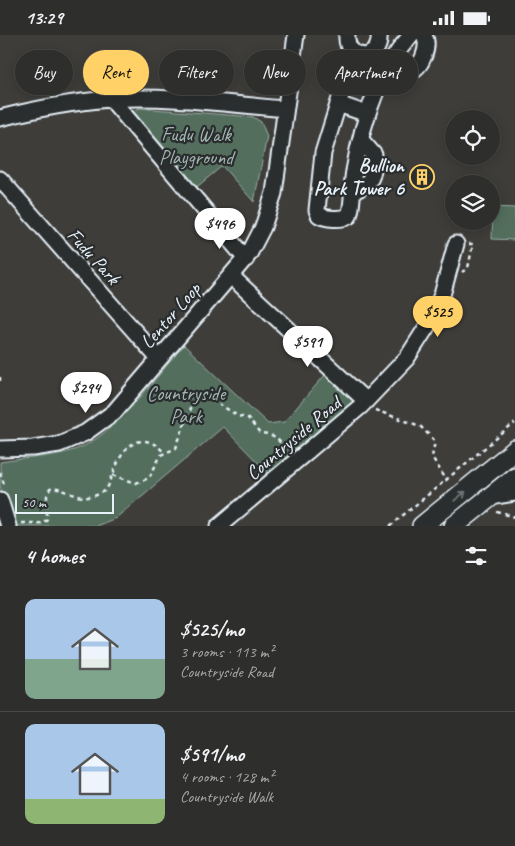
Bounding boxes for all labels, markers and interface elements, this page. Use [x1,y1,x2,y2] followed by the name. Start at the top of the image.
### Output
[25,6,63,30] text: 13:29
[15,50,73,95] chip: Buy
[83,50,149,95] chip: Rent
[159,50,234,95] chip: Filters
[244,50,306,95] chip: New
[316,50,418,95] chip: Apartment
[445,110,500,230] map controls
[445,110,500,165] button: locate
[159,122,236,170] park label: Fudu Walk Playground
[314,153,406,201] place label: Bullion Park Tower 6
[409,164,435,190] building icon: Bullion Park Tower 6
[445,175,500,230] button: layers
[190,207,250,250] pin: $496
[206,214,234,234] text: $496
[62,223,127,291] street label: Fudu Park
[135,276,207,354] street label: Lentor Loop
[408,295,468,338] pin: $525
[424,302,452,322] text: $525
[278,325,338,368] pin: $591
[294,332,322,352] text: $591
[56,371,116,414] pin: $294
[72,378,100,398] text: $294
[147,381,227,429] park label: Countryside Park
[240,389,349,486] street label: Countryside Road
[453,490,466,501] one-way arrow
[15,491,114,514] scale bar
[22,494,46,511] text: 50 m
[462,542,490,570] icon: filters
[25,543,84,569] text: 4 homes
[180,616,244,642] text: $525/mo
[65,619,125,679] icon: home
[180,642,274,662] text: 3 rooms · 113 m²
[180,662,274,682] text: Countryside Road
[180,741,244,767] text: $591/mo
[65,744,125,804] icon: home
[180,767,274,787] text: 4 rooms · 128 m²
[180,787,273,807] text: Countryside Walk

